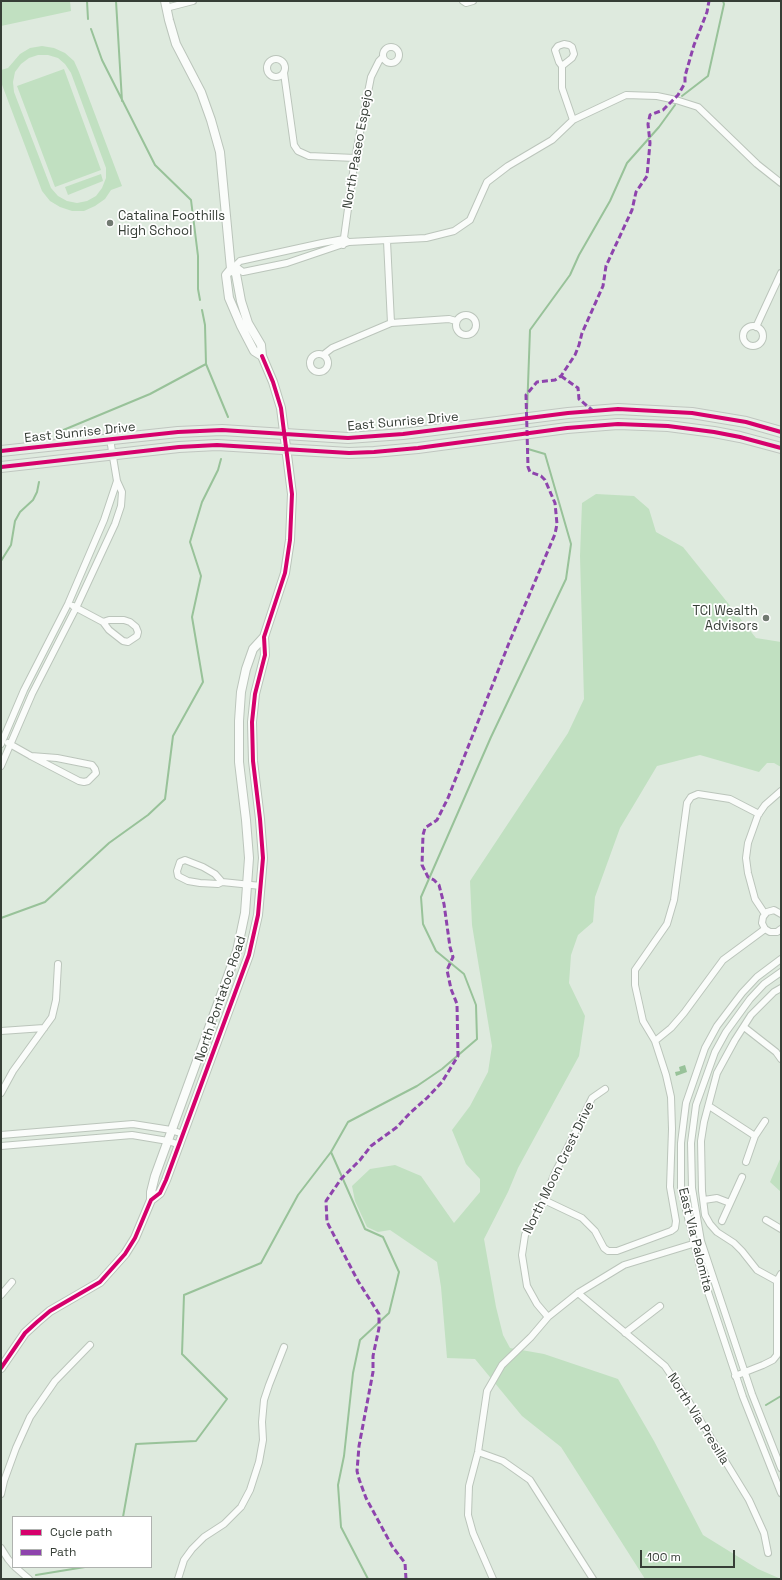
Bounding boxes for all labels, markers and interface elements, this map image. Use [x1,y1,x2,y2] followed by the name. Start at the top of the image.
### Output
[340,88,376,210] street label: North Paseo Espejo
[118,208,225,239] place label: Catalina Foothills High School
[105,218,115,228] marker: Catalina Foothills High School
[347,409,459,435] street label: East Sunrise Drive
[24,419,136,447] street label: East Sunrise Drive
[692,603,758,634] place label: TCI Wealth Advisors
[761,613,771,623] marker: TCI Wealth Advisors
[192,934,250,1064] street label: North Pontatoc Road
[520,1099,598,1237] street label: North Moon Crest Drive
[674,1186,716,1294] street label: East Via Palomita
[664,1370,732,1468] street label: North Via Presilla
[12,1516,152,1568] legend
[50,1524,112,1540] text: Cycle path
[642,1542,737,1568] scale bar
[50,1544,76,1560] text: Path
[647,1549,681,1565] text: 100 m

